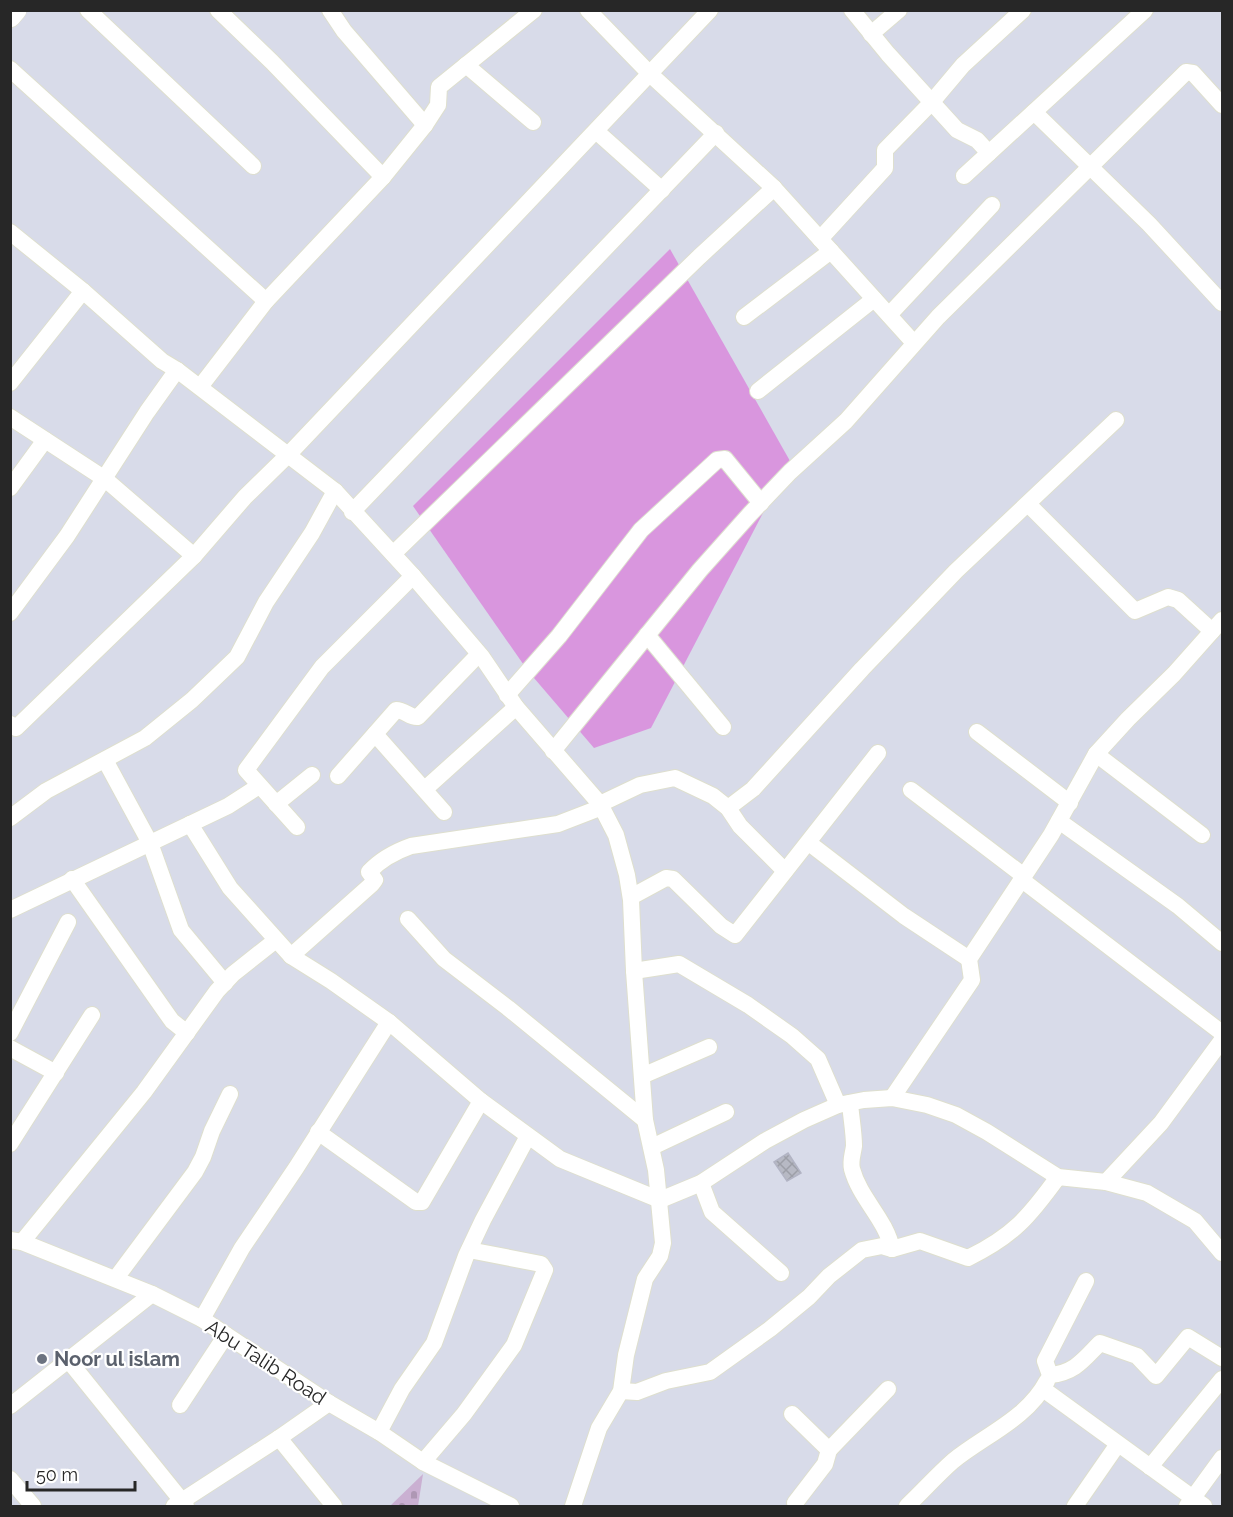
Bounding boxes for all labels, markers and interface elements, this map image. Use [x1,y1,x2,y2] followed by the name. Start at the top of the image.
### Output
[201,1314,331,1410] street label: Abu Talib Road
[54,1347,180,1371] place label: Noor ul islam
[35,1352,49,1366] marker: Noor ul islam
[27,1454,135,1492] scale bar
[36,1464,78,1485] text: 50 m

